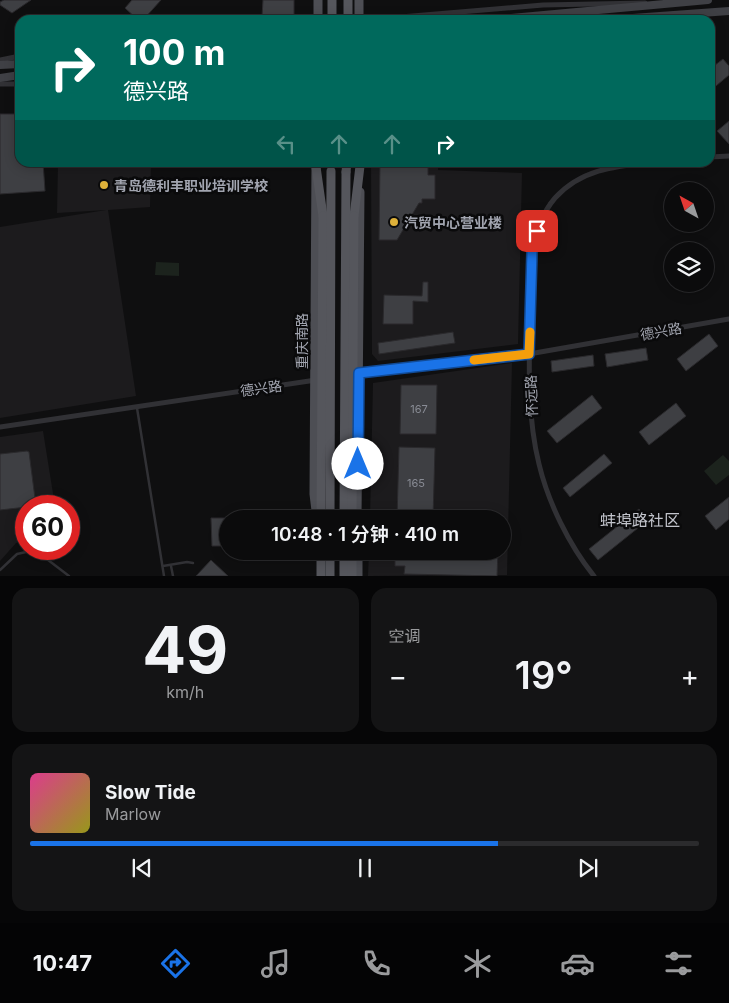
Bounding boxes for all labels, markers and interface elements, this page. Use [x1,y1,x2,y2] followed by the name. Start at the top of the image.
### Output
[123,31,226,73] text: 100 m
[40,35,105,100] icon: right
[123,78,189,104] text: 德兴路
[272,130,300,158] icon: left
[325,130,353,158] icon: ahead
[378,130,406,158] icon: ahead
[431,130,459,158] icon: right
[114,177,268,194] place label: 青岛德利丰职业培训学校
[98,179,110,191] marker: 青岛德利丰职业培训学校
[664,182,714,232] north arrow
[664,182,714,292] map controls
[516,210,558,252] pin
[404,214,502,231] place label: 汽贸中心营业楼
[388,216,400,228] marker: 汽贸中心营业楼
[523,217,551,245] icon: arrive
[664,242,714,292] button: layers
[293,313,310,369] street label: 重庆南路
[639,319,683,343] street label: 德兴路
[522,375,540,417] street label: 怀远路
[239,377,283,399] street label: 德兴路
[410,402,428,416] house number: 167
[331,437,383,489] position arrow
[407,476,425,490] house number: 165
[15,495,80,560] speed limit sign: 60
[600,510,680,530] district label: 蚌埠路社区
[271,523,459,546] text: 10:48 · 1 分钟 · 410 m
[142,610,228,689] text: 49
[389,626,421,646] text: 空调
[515,652,573,698] text: 19°
[389,659,407,693] text: −
[680,659,699,693] text: +
[166,682,204,702] text: km/h
[105,781,196,804] text: Slow Tide
[105,804,161,824] text: Marlow
[128,854,156,882] icon: previous
[351,854,379,882] icon: pause
[574,854,602,882] icon: next
[158,946,193,981] icon: directions
[258,946,293,981] icon: music
[359,946,394,981] icon: phone
[460,946,495,981] icon: climate
[560,946,595,981] icon: car
[661,946,696,981] icon: filters
[33,950,92,976] text: 10:47

